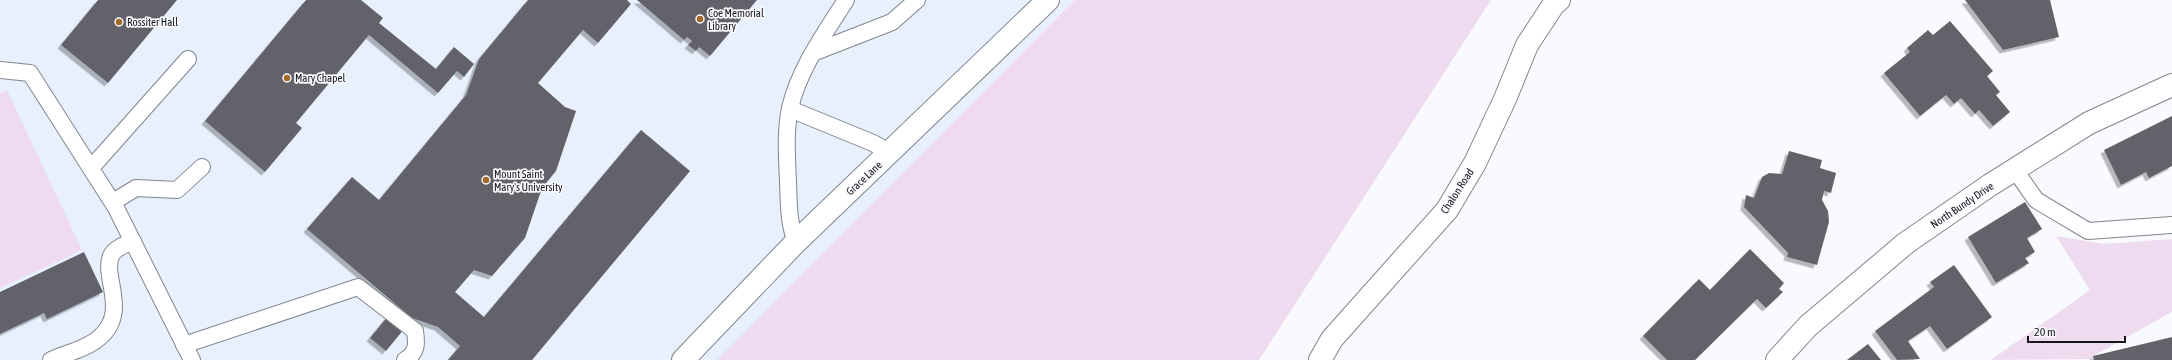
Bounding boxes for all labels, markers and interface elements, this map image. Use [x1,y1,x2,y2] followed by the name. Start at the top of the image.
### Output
[708,7,764,32] place label: Coe Memorial Library
[695,14,705,24] marker: Coe Memorial Library
[127,16,178,28] place label: Rossiter Hall
[114,17,124,27] marker: Rossiter Hall
[295,72,345,84] place label: Mary Chapel
[282,73,292,83] marker: Mary Chapel
[844,159,884,197] street label: Grace Lane
[1438,166,1476,216] street label: Chalon Road
[494,168,563,193] place label: Mount Saint Mary's University
[481,175,491,185] marker: Mount Saint Mary's University
[1928,180,1996,230] street label: North Bundy Drive
[2028,318,2125,344] scale bar
[2034,325,2056,339] text: 20 m

